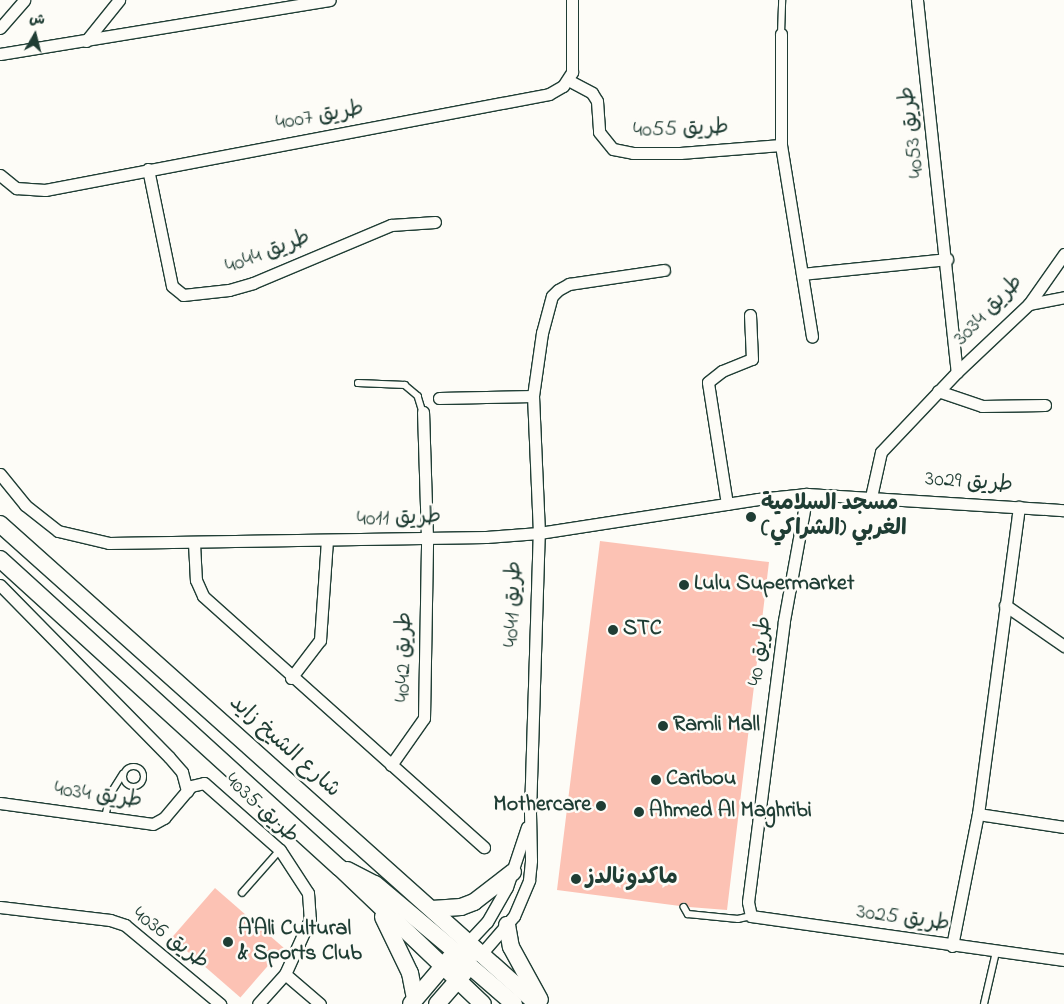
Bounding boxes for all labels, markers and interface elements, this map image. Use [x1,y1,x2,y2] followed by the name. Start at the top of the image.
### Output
[28,8,46,31] text: ش
[10,10,60,60] north arrow
[894,85,932,179] street label: طريق 4053
[274,96,366,138] street label: طريق 4007
[633,115,729,145] street label: طريق 4055
[222,225,314,281] street label: طريق 4044
[949,270,1029,352] street label: طريق 3034
[924,467,1014,499] street label: طريق 3029
[761,491,907,542] place label: مسجد السلامية الغربي (الشراكي)
[356,504,442,534] street label: طريق 4011
[745,511,757,523] marker: مسجد السلامية الغربي (الشراكي)
[499,560,529,648] street label: طريق 4041
[694,572,854,598] place label: Lulu Supermarket
[678,579,690,591] marker: Lulu Supermarket
[391,612,419,702] street label: طريق 4042
[743,614,779,688] street label: طريق 40
[623,617,662,643] place label: STC
[607,624,619,636] marker: STC
[223,690,345,804] street label: شارع الشيخ زايد
[673,713,760,739] place label: Ramli Mall
[657,720,669,732] marker: Ramli Mall
[666,767,736,793] place label: Caribou
[218,768,304,850] street label: طريق 4035
[650,774,662,786] marker: Caribou
[52,777,144,815] street label: طريق 4034
[493,793,591,819] place label: Mothercare
[649,799,812,825] place label: Ahmed Al Maghribi
[595,800,607,812] marker: Mothercare
[633,806,645,818] marker: Ahmed Al Maghribi
[586,866,678,892] place label: ماكدونالدز
[570,873,582,885] marker: ماكدونالدز
[855,899,951,939] street label: طريق 3025
[127,902,213,976] street label: طريق 4036
[238,916,362,968] place label: A'Ali Cultural & Sports Club
[222,936,234,948] marker: A'Ali Cultural & Sports Club

